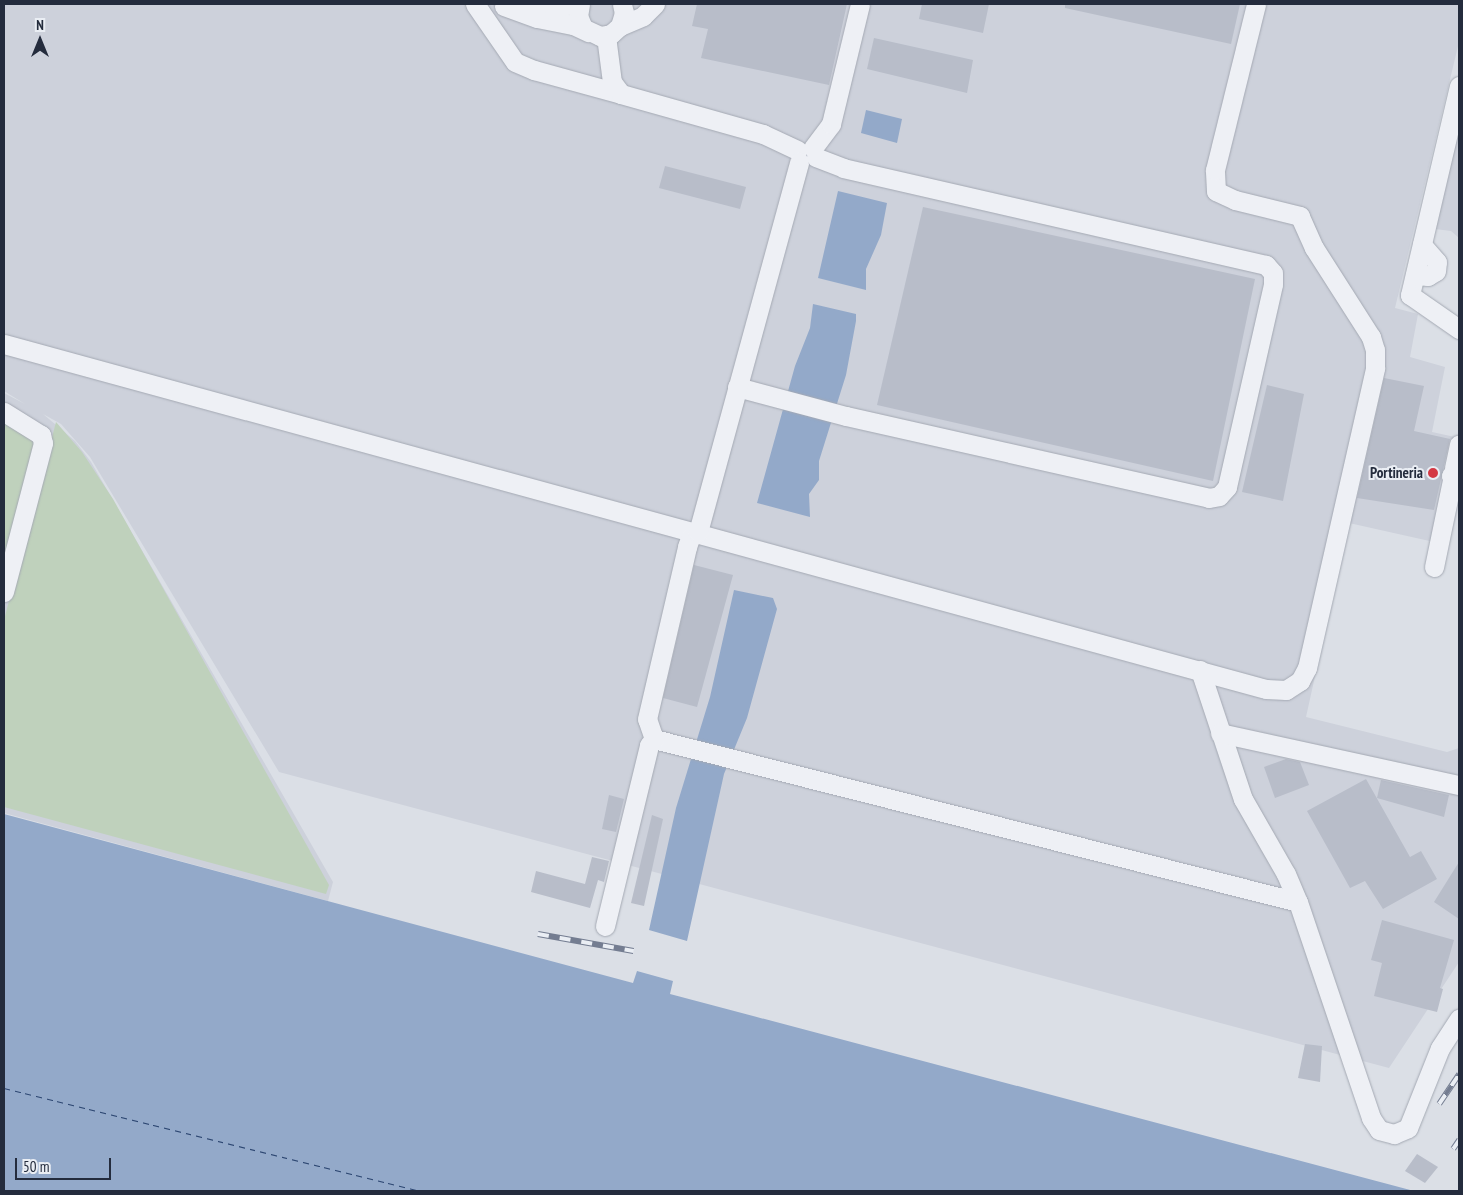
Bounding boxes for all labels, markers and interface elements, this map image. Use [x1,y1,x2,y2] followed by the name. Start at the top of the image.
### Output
[15,15,65,65] north arrow
[36,16,44,34] text: N
[1370,464,1423,482] place label: Portineria
[1427,467,1439,479] marker: Portineria
[18,1148,114,1180] scale bar
[23,1157,49,1176] text: 50 m

